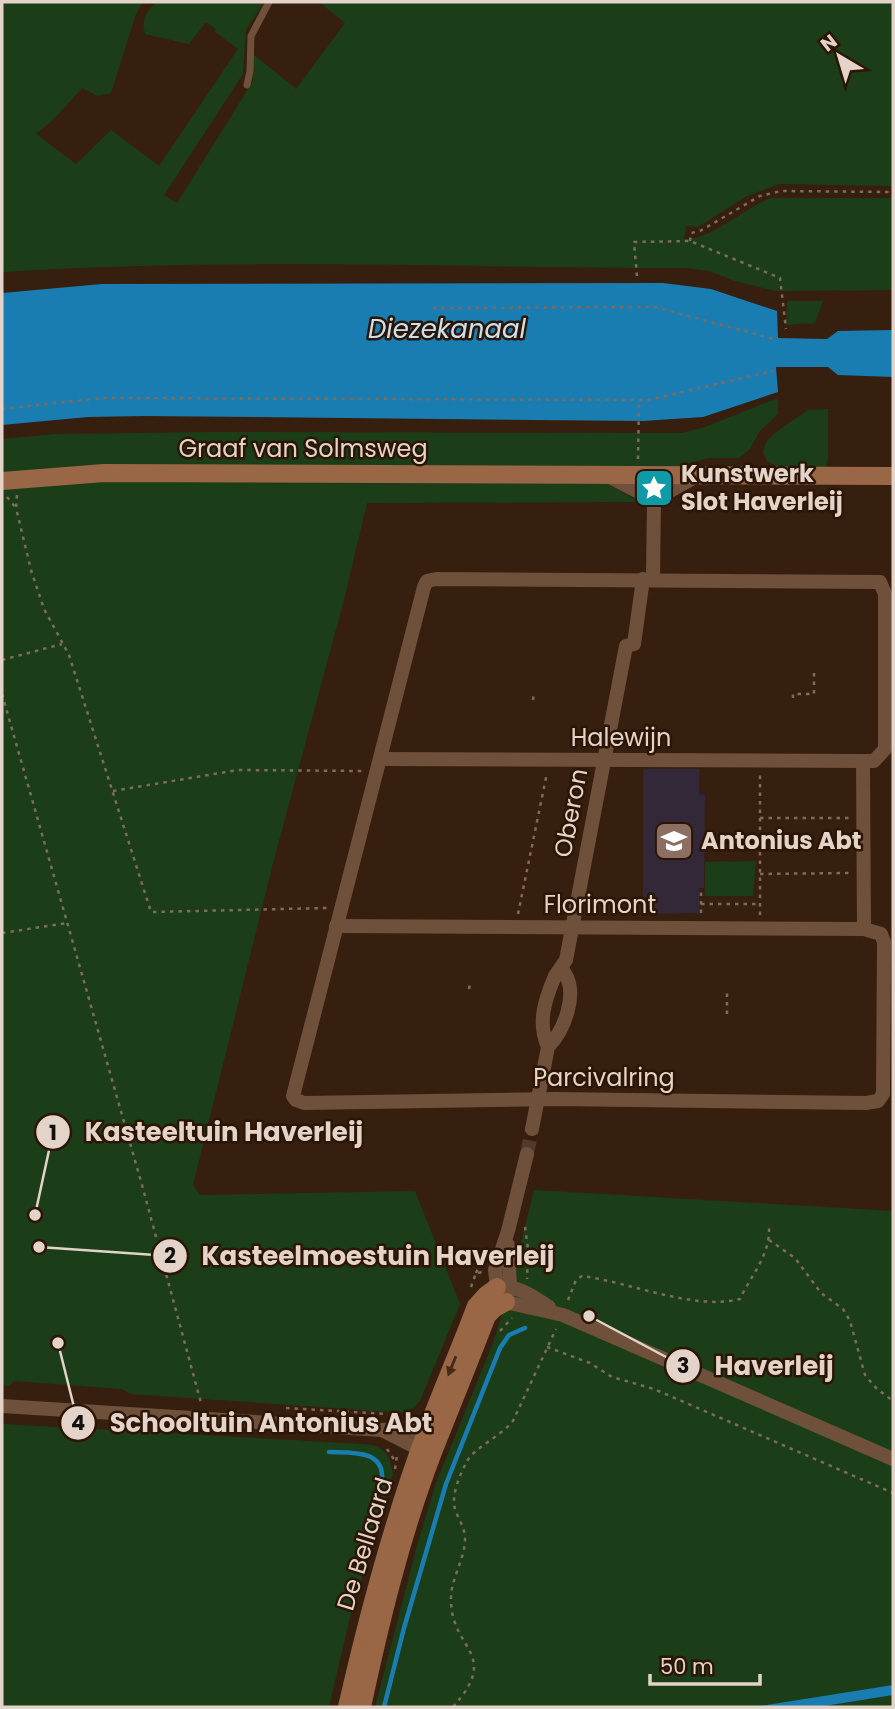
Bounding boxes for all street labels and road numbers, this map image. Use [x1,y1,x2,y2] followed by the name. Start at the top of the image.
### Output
[178,432,428,465] street label: Graaf van Solmsweg
[571,721,671,754] street label: Halewijn
[546,766,595,860] street label: Oberon
[544,888,656,921] street label: Florimont
[533,1061,675,1094] street label: Parcivalring
[329,1473,400,1614] street label: De Bellaard

